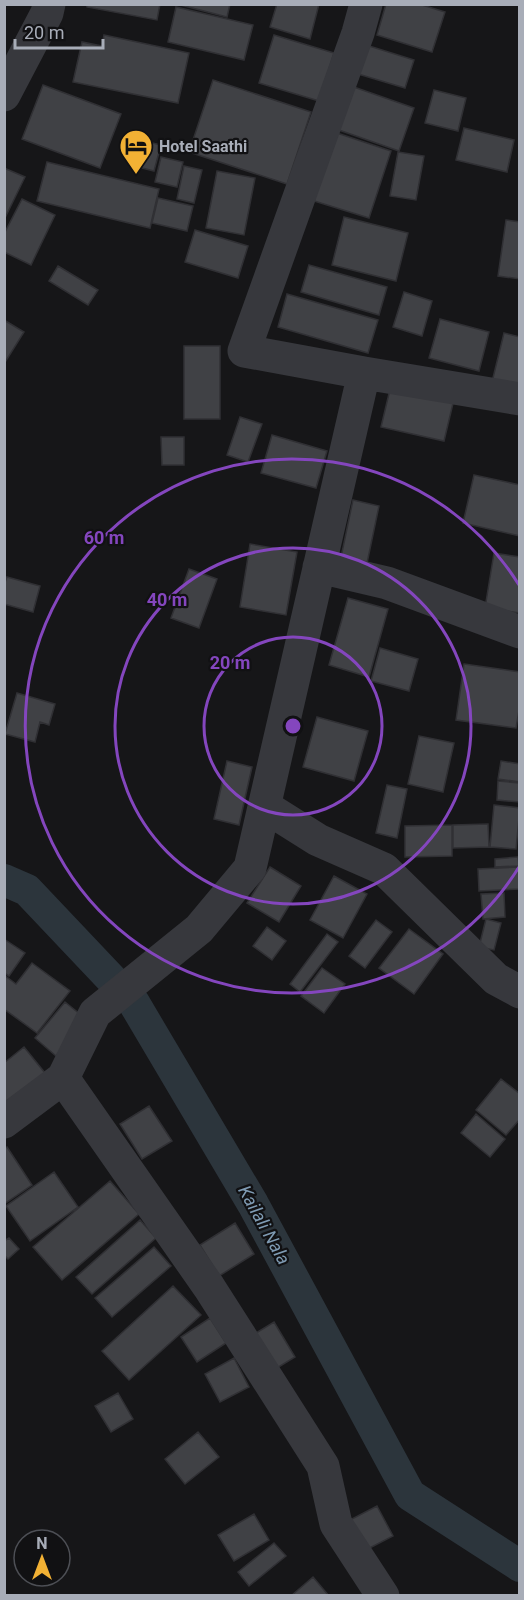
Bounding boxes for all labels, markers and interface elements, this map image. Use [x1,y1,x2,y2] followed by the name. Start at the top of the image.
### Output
[15,12,104,50] scale bar
[24,22,64,43] text: 20 m
[118,128,154,175] hotel icon: Hotel Saathi
[159,137,247,156] place label: Hotel Saathi
[84,527,124,548] text: 60 m
[147,589,187,610] text: 40 m
[210,652,250,673] text: 20 m
[283,716,303,736] centre of rings
[234,1182,295,1268] water label: Kailali Nala
[12,1528,72,1588] north arrow
[36,1534,48,1553] text: N

